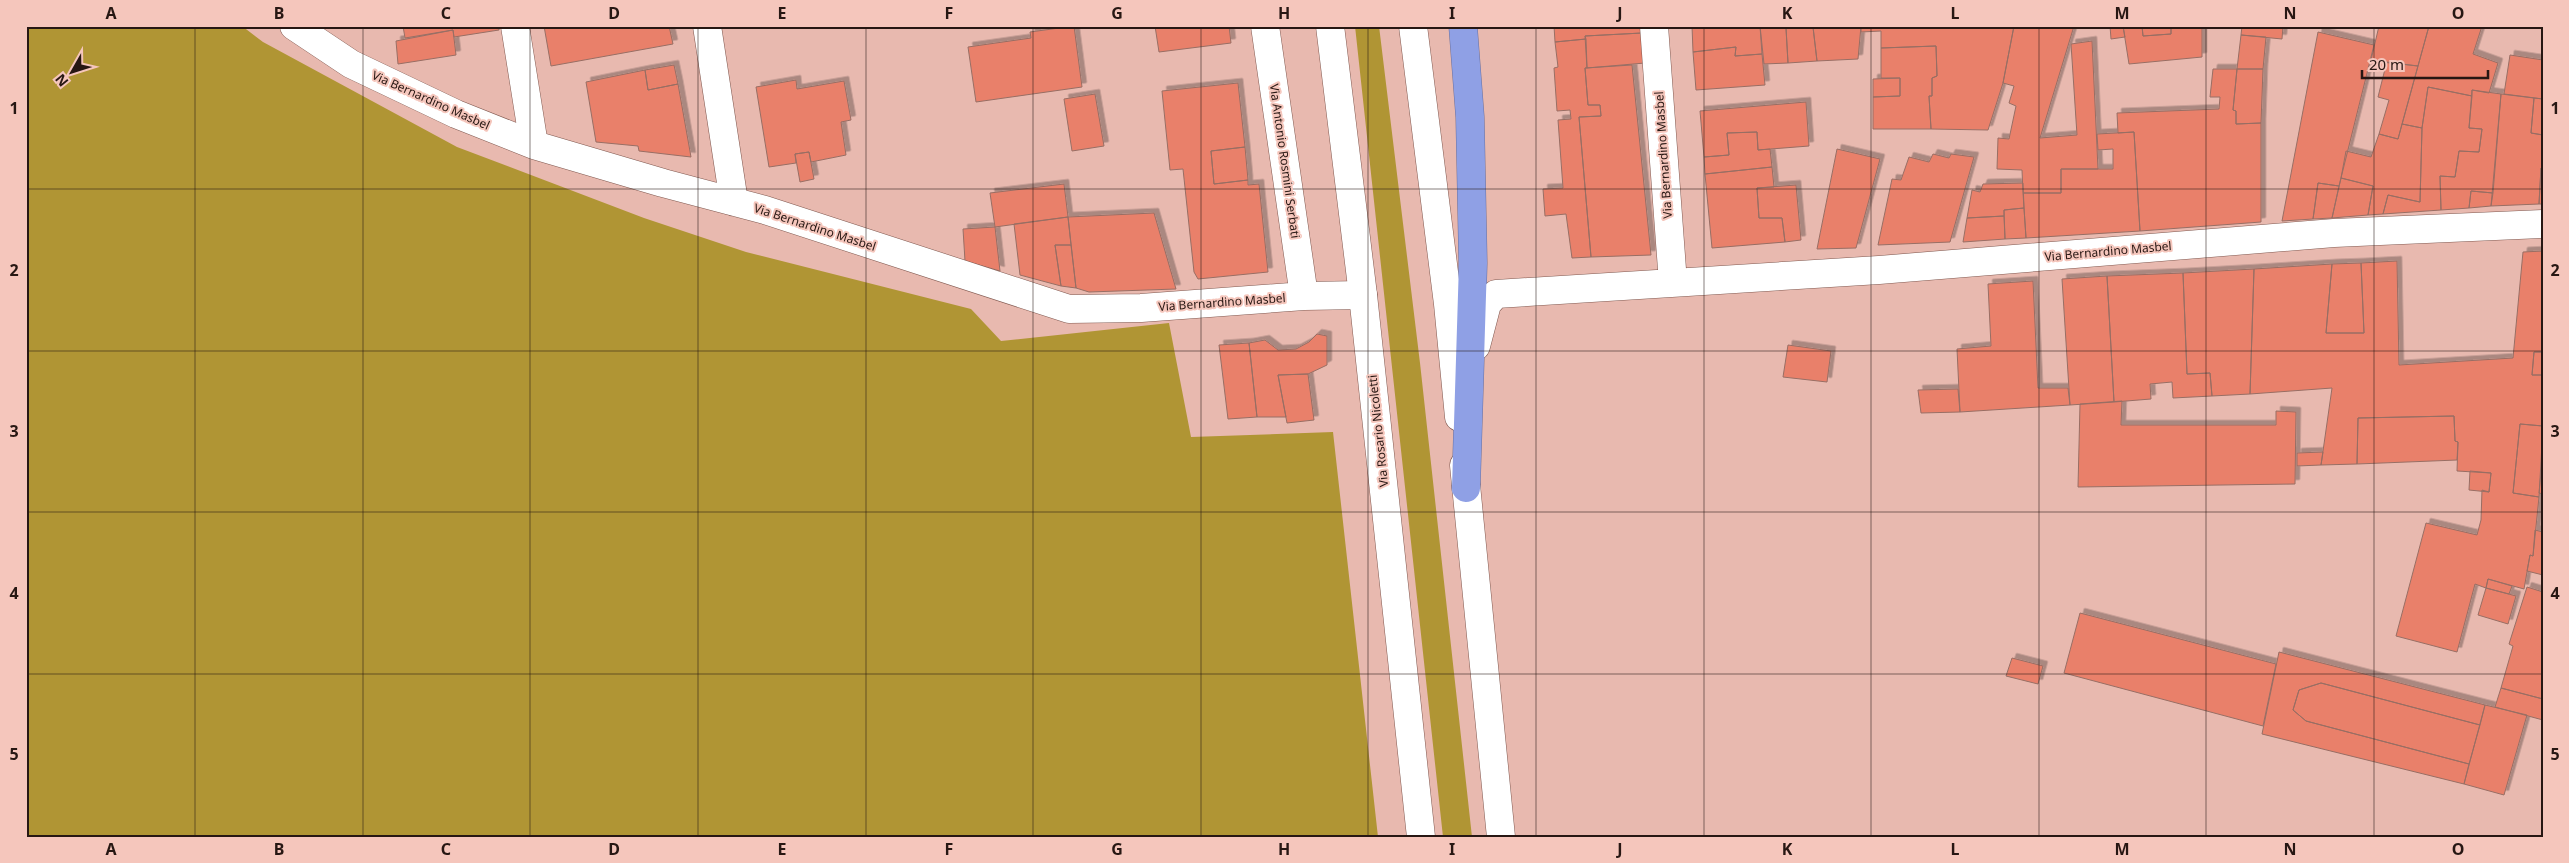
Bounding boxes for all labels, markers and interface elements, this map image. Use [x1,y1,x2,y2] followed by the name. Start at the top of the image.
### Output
[105,2,117,24] text: A
[274,2,284,24] text: B
[441,2,451,24] text: C
[608,2,620,24] text: D
[778,2,787,24] text: E
[945,2,953,24] text: F
[1111,2,1123,24] text: G
[1278,2,1290,24] text: H
[1449,2,1455,24] text: I
[1615,2,1623,24] text: J
[1782,2,1793,24] text: K
[1951,2,1960,24] text: L
[2114,2,2130,24] text: M
[2283,2,2297,24] text: N
[2452,2,2464,24] text: O
[48,48,98,98] north arrow
[2362,48,2488,80] scale bar
[2369,54,2404,74] text: 20 m
[369,66,493,134] street label: Via Bernardino Masbel
[51,70,72,91] text: N
[1266,83,1304,239] street label: Via Antonio Rosmini Serbati
[1650,91,1676,219] street label: Via Bernardino Masbel
[9,97,19,119] text: 1
[2550,97,2560,119] text: 1
[752,199,878,255] street label: Via Bernardino Masbel
[2044,237,2172,265] street label: Via Bernardino Masbel
[9,259,19,281] text: 2
[2550,259,2560,281] text: 2
[1158,289,1286,315] street label: Via Bernardino Masbel
[1364,374,1392,488] street label: Via Rosario Nicoletti
[9,420,19,442] text: 3
[2550,420,2560,442] text: 3
[9,582,19,604] text: 4
[2550,582,2560,604] text: 4
[9,743,19,765] text: 5
[2550,743,2560,765] text: 5
[105,838,117,860] text: A
[274,838,284,860] text: B
[441,838,451,860] text: C
[608,838,620,860] text: D
[778,838,787,860] text: E
[945,838,953,860] text: F
[1111,838,1123,860] text: G
[1278,838,1290,860] text: H
[1449,838,1455,860] text: I
[1615,838,1623,860] text: J
[1782,838,1793,860] text: K
[1951,838,1960,860] text: L
[2114,838,2130,860] text: M
[2283,838,2297,860] text: N
[2452,838,2464,860] text: O

